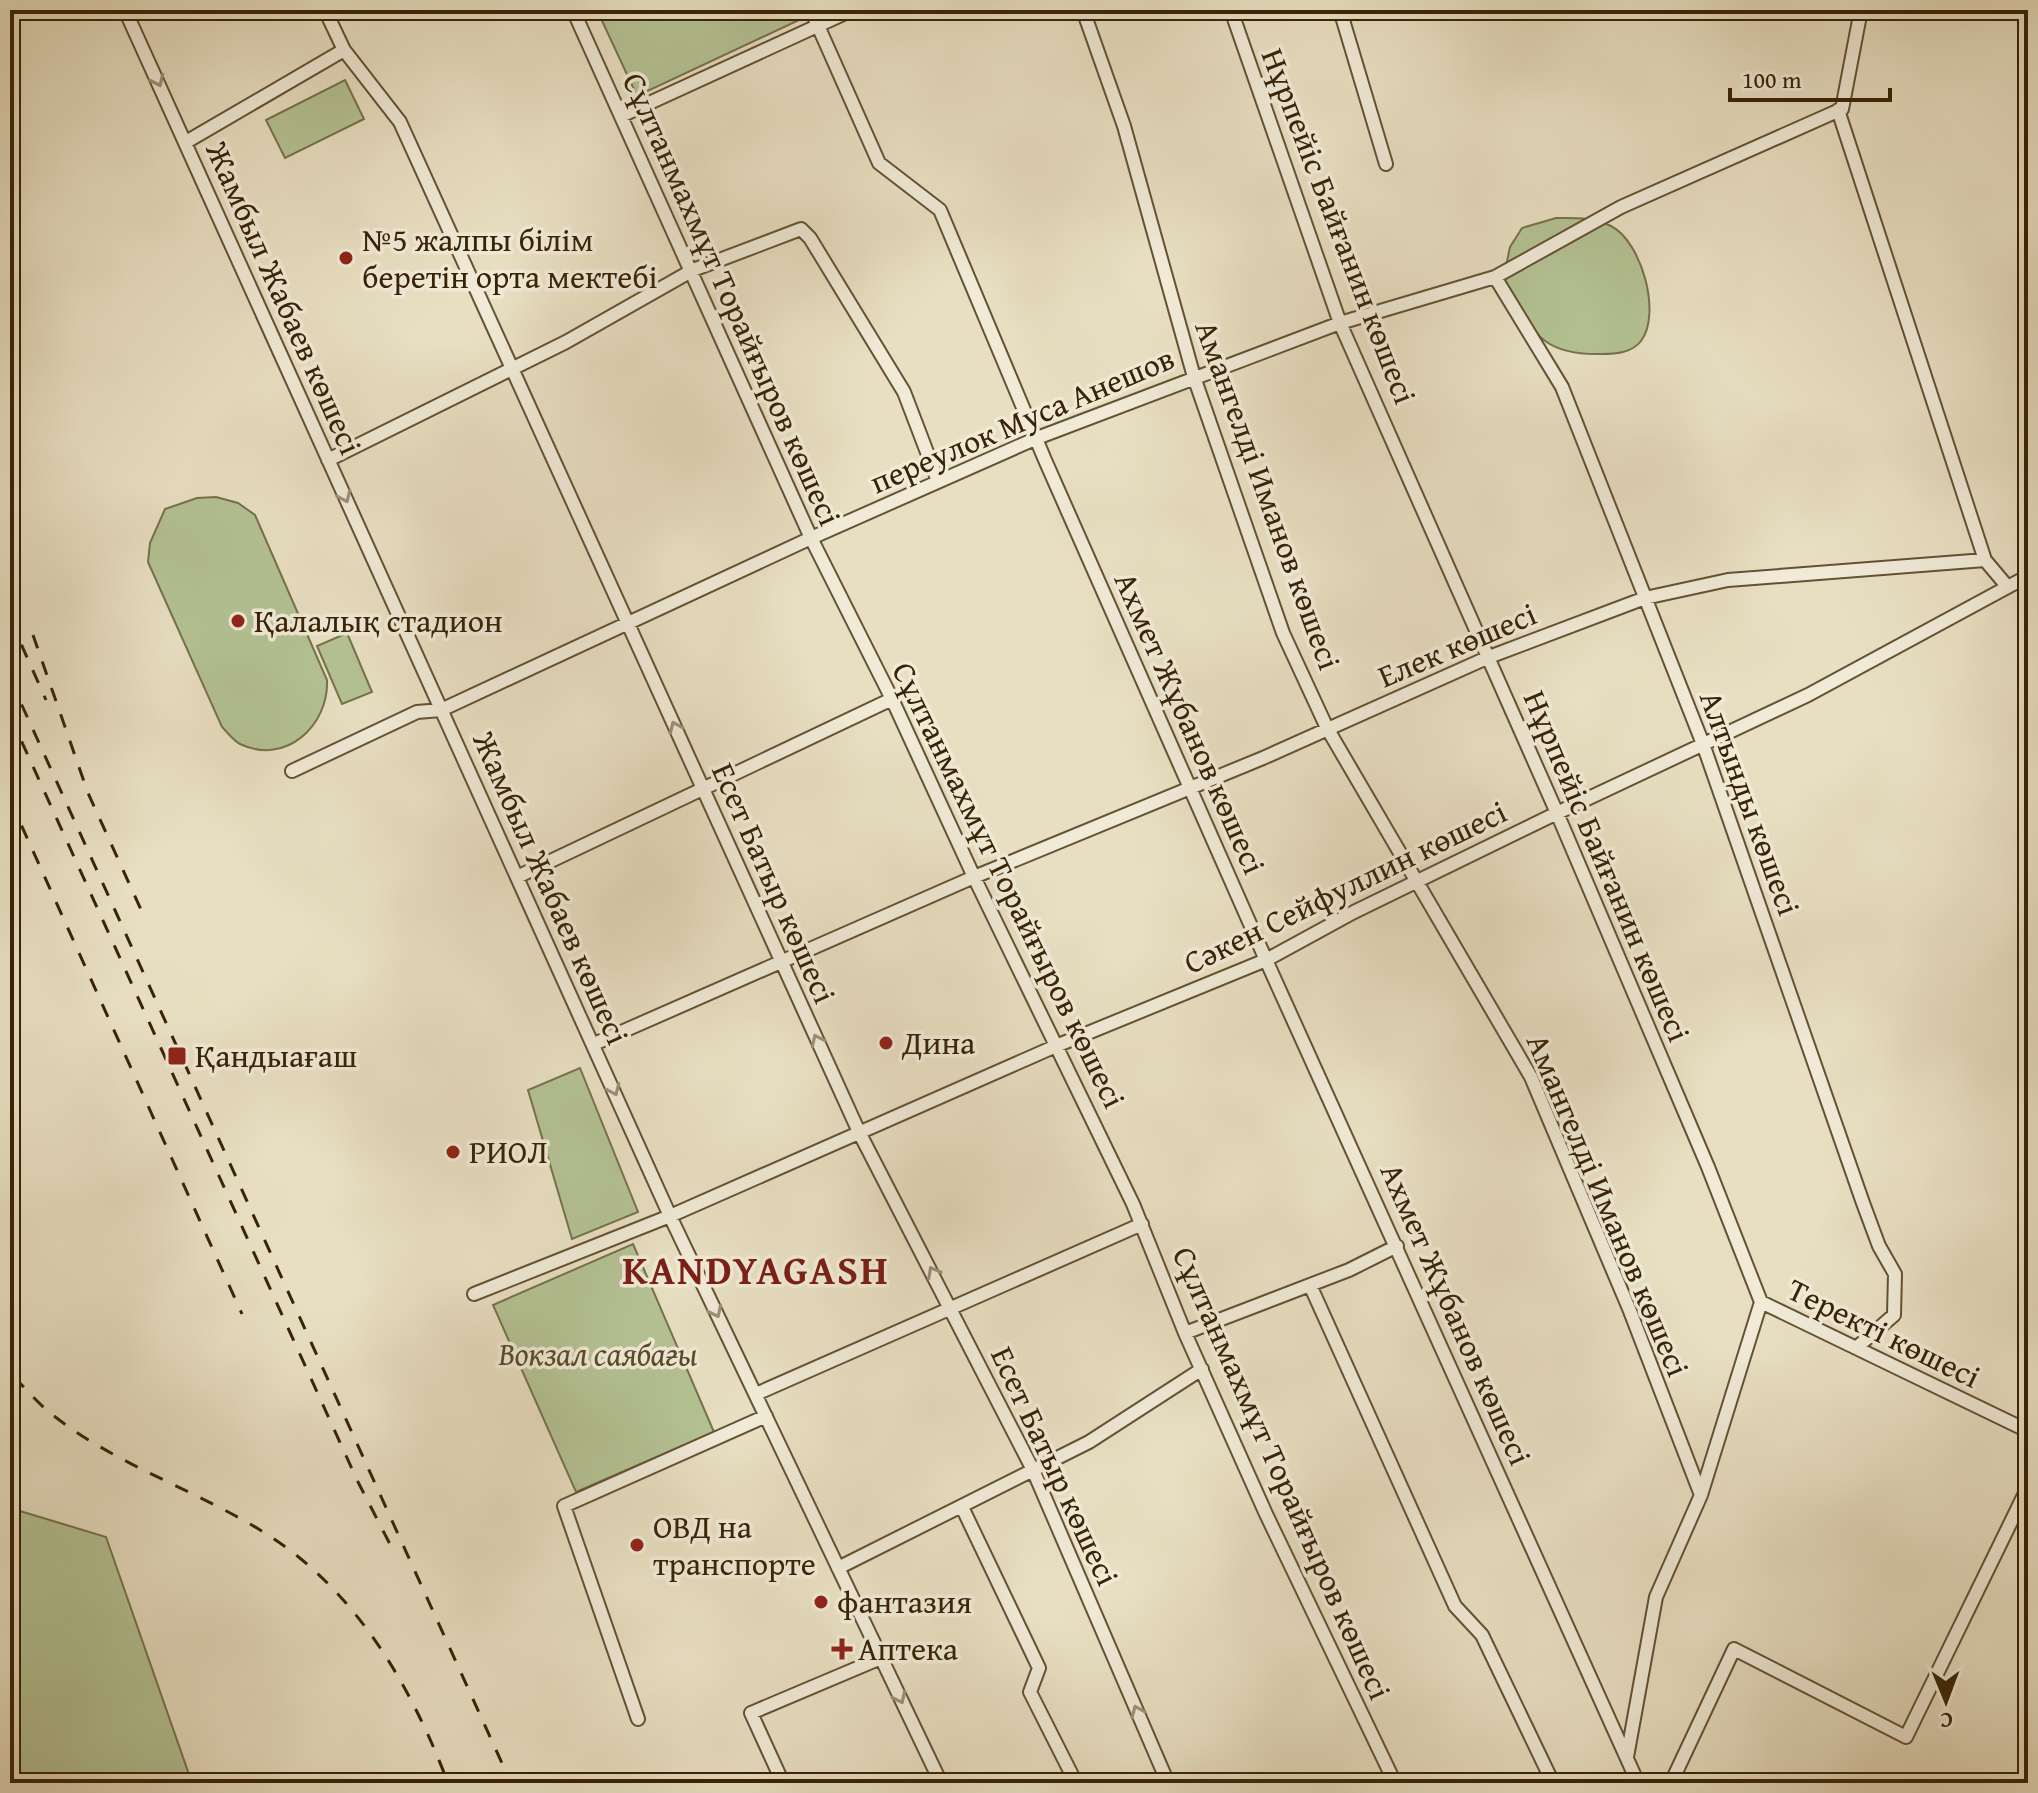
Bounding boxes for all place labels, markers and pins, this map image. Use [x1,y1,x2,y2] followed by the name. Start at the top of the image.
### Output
[362,216,658,300] place label: №5 жалпы білім беретін орта мектебі
[337,249,355,267] marker: №5 жалпы білім беретін орта мектебі
[254,597,503,644] place label: Қалалық стадион
[229,612,247,630] marker: Қалалық стадион
[901,1019,976,1066] place label: Дина
[195,1032,357,1079] place label: Қандыағаш
[877,1034,895,1052] marker: Дина
[166,1045,188,1067] marker: Қандыағаш
[469,1128,548,1175] place label: РИОЛ
[444,1143,462,1161] marker: РИОЛ
[653,1503,816,1587] place label: ОВД на транспорте
[628,1536,646,1554] marker: ОВД на транспорте
[837,1578,972,1625] place label: фантазия
[812,1593,830,1611] marker: фантазия
[858,1625,959,1672] place label: Аптека
[833,1640,851,1658] marker: Аптека

